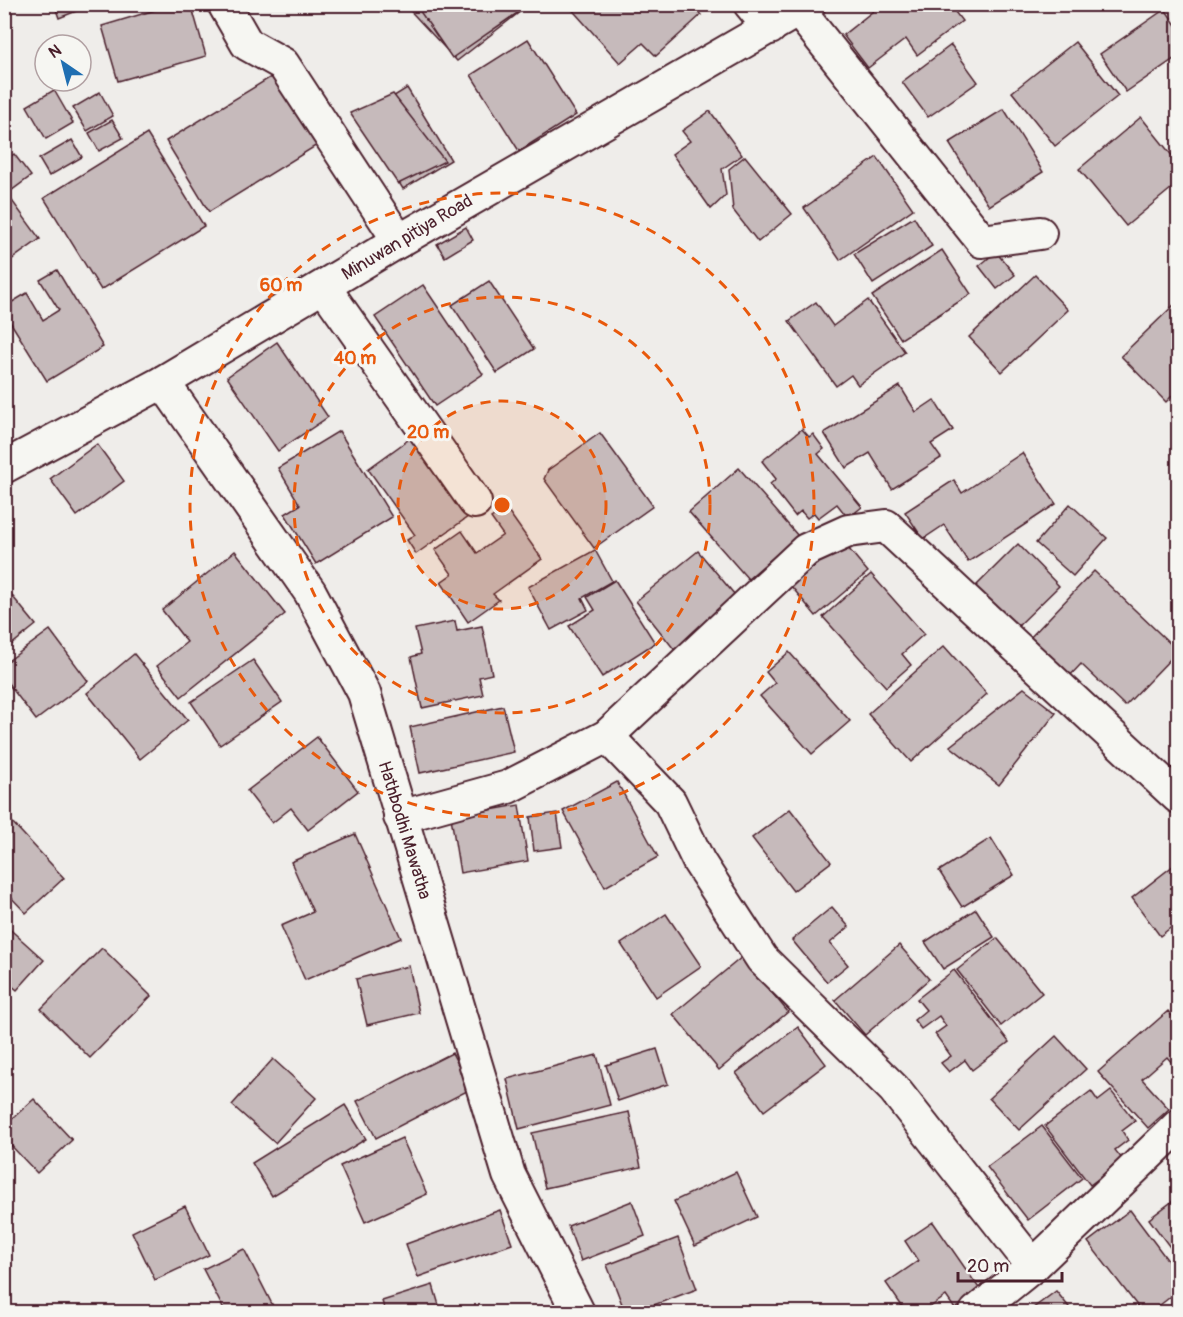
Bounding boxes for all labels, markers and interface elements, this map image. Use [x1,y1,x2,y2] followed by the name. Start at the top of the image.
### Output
[33,33,93,93] north arrow
[45,40,65,63] text: N
[338,189,477,286] street label: Minuwan pitiya Road
[260,274,302,297] text: 60 m
[334,347,376,370] text: 40 m
[407,421,449,444] text: 20 m
[492,495,512,515] centre of rings
[373,758,436,902] street label: Hathbodhi Mawatha
[958,1245,1062,1283] scale bar
[967,1255,1009,1278] text: 20 m

